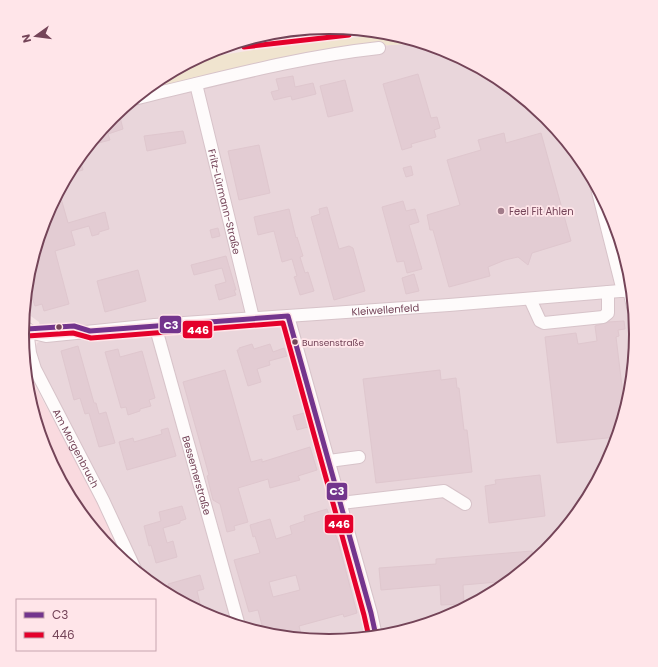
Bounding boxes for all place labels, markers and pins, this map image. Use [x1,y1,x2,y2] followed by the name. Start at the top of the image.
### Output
[509,204,574,219] place label: Feel Fit Ahlen
[496,206,506,216] marker: Feel Fit Ahlen
[54,322,64,332] unlabelled marker
[290,337,300,347] marker: Bunsenstraße
[302,337,365,349] place label: Bunsenstraße

